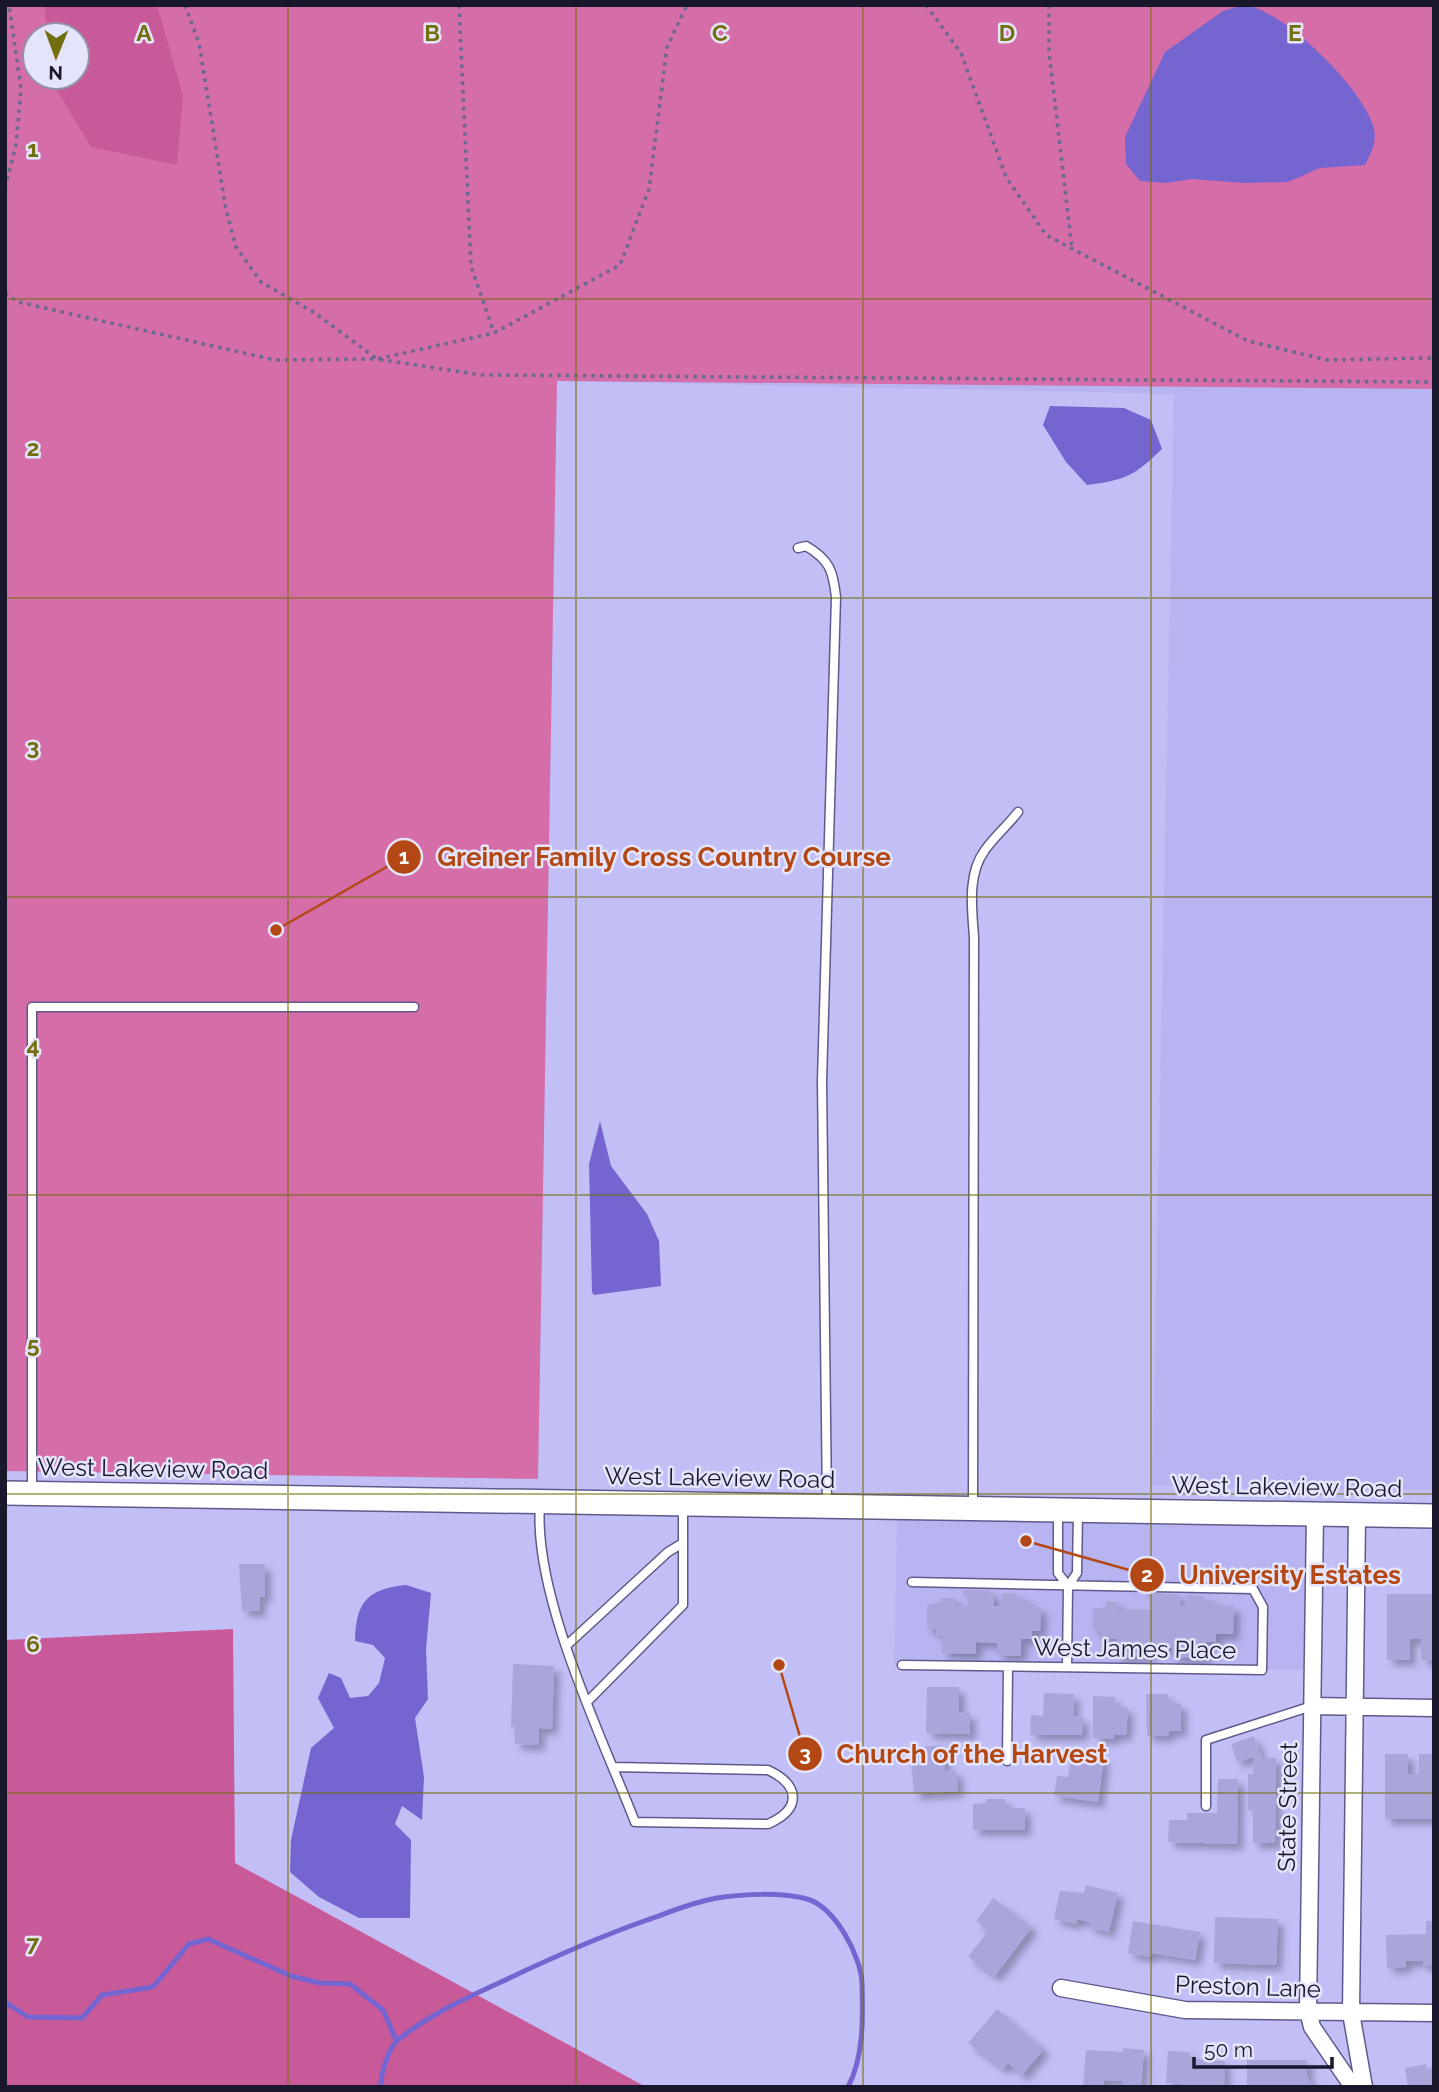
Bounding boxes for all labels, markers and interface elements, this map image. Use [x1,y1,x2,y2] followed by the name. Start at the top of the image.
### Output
[136,19,152,46] text: A
[424,19,440,46] text: B
[712,19,728,46] text: C
[999,19,1015,46] text: D
[1288,19,1302,46] text: E
[21,21,91,91] north arrow
[48,62,63,84] text: N
[27,135,39,162] text: 1
[27,434,39,461] text: 2
[27,733,39,760] text: 3
[387,833,905,880] callout: Greiner Family Cross Country Course
[437,842,891,872] text: Greiner Family Cross Country Course
[399,844,409,869] text: 1
[26,1032,40,1059] text: 4
[27,1331,40,1358] text: 5
[37,1452,269,1485] street label: West Lakeview Road
[604,1461,836,1494] street label: West Lakeview Road
[1171,1470,1403,1503] street label: West Lakeview Road
[1130,1552,1415,1599] callout: University Estates
[1179,1560,1401,1590] text: University Estates
[1141,1562,1153,1587] text: 2
[26,1630,40,1657] text: 6
[1033,1632,1237,1665] street label: West James Place
[787,1730,1122,1777] callout: Church of the Harvest
[837,1739,1107,1769] text: Church of the Harvest
[799,1741,811,1766] text: 3
[1272,1742,1303,1872] street label: State Street
[27,1929,40,1956] text: 7
[1175,1969,1321,2004] street label: Preston Lane
[1194,2025,1332,2070] scale bar
[1204,2037,1253,2062] text: 50 m

